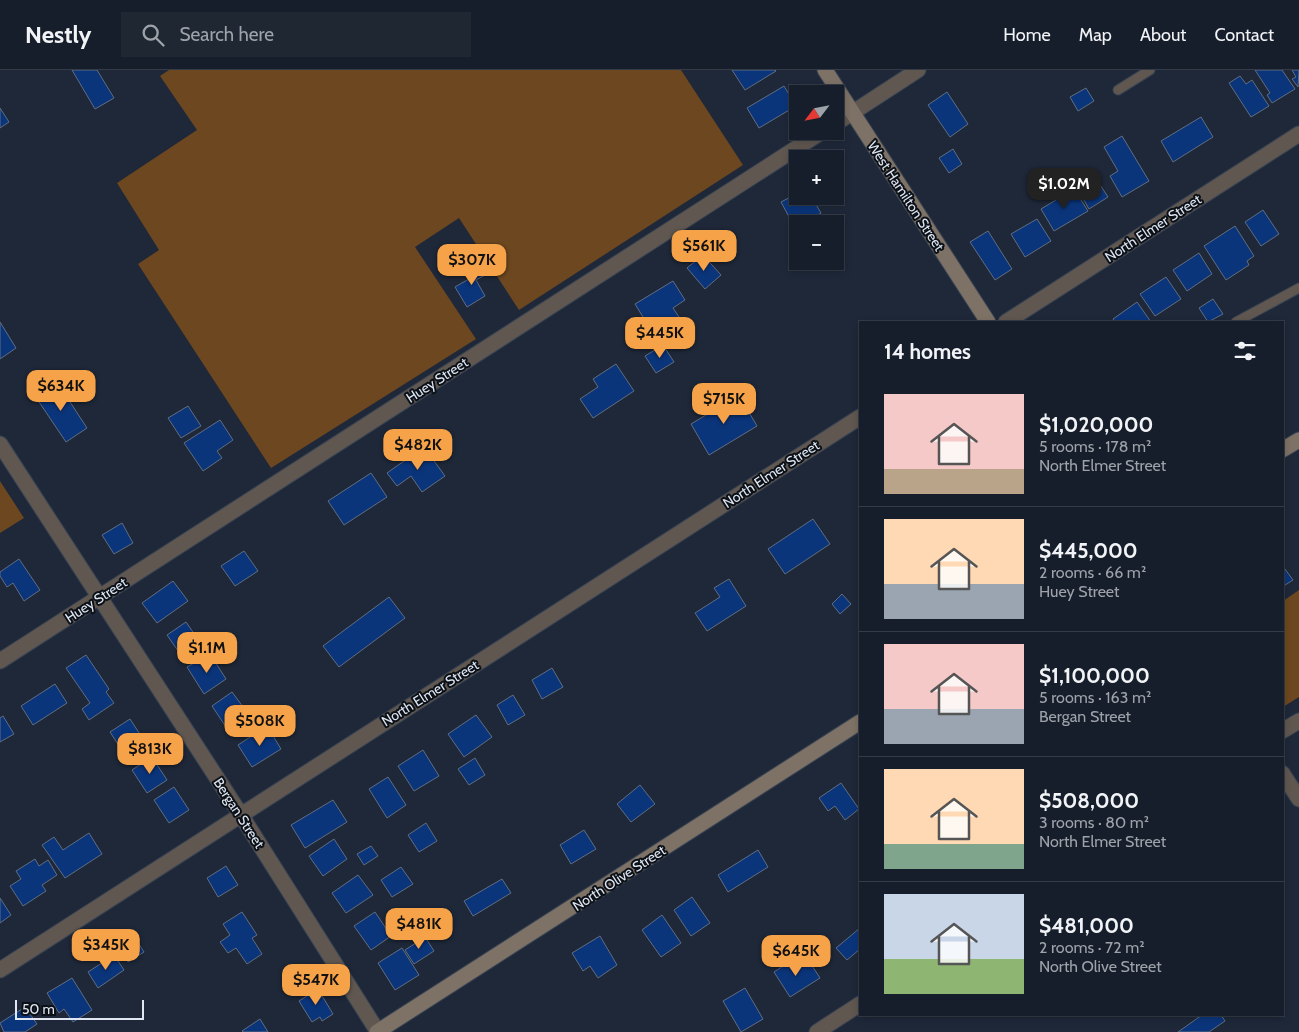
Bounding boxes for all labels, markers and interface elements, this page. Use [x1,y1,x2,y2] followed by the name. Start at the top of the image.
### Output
[121,12,471,57] search box
[25,20,91,49] text: Nestly
[139,21,167,49] icon: search
[179,23,274,46] text: Search here
[1003,24,1051,46] text: Home
[1079,24,1112,46] text: Map
[1140,24,1186,46] text: About
[1214,24,1274,46] text: Contact
[789,85,844,140] north arrow
[789,85,844,270] map controls
[864,138,949,255] street label: West Hamilton Street
[789,150,844,205] button: +
[1023,168,1105,210] pin: $1.02M
[1038,174,1090,193] text: $1.02M
[1101,190,1205,266] street label: North Elmer Street
[789,215,844,270] button: −
[669,230,739,272] pin: $561K
[683,236,725,255] text: $561K
[437,244,507,286] pin: $307K
[448,250,496,269] text: $307K
[625,316,695,359] pin: $445K
[636,323,684,342] text: $445K
[1231,337,1259,365] icon: filters
[884,339,971,364] text: 14 homes
[403,353,472,407] street label: Huey Street
[26,370,96,412] pin: $634K
[38,376,84,395] text: $634K
[689,382,759,425] pin: $715K
[703,389,745,408] text: $715K
[1039,412,1153,437] text: $1,020,000
[924,414,984,474] icon: home
[383,428,453,471] pin: $482K
[394,435,442,454] text: $482K
[719,436,823,512] street label: North Elmer Street
[1039,437,1151,456] text: 5 rooms · 178 m²
[1039,456,1166,475] text: North Elmer Street
[1039,538,1138,563] text: $445,000
[924,539,984,599] icon: home
[1039,563,1146,582] text: 2 rooms · 66 m²
[62,573,131,627] street label: Huey Street
[1039,582,1119,601] text: Huey Street
[172,632,242,674] pin: $1.1M
[188,638,226,657] text: $1.1M
[378,656,482,730] street label: North Elmer Street
[1039,663,1150,688] text: $1,100,000
[924,664,984,724] icon: home
[1039,688,1151,707] text: 5 rooms · 163 m²
[225,704,295,747] pin: $508K
[1039,707,1131,726] text: Bergan Street
[236,711,284,730] text: $508K
[115,732,185,775] pin: $813K
[128,739,172,758] text: $813K
[210,774,269,852] street label: Bergan Street
[1039,788,1139,813] text: $508,000
[924,789,984,849] icon: home
[1039,813,1149,832] text: 3 rooms · 80 m²
[1039,832,1166,851] text: North Elmer Street
[569,841,669,915] street label: North Olive Street
[384,908,454,950] pin: $481K
[1039,913,1134,938] text: $481,000
[397,914,441,933] text: $481K
[924,914,984,974] icon: home
[71,928,141,971] pin: $345K
[761,934,831,977] pin: $645K
[83,935,129,954] text: $345K
[1039,938,1144,957] text: 2 rooms · 72 m²
[773,941,819,960] text: $645K
[1039,957,1162,976] text: North Olive Street
[281,964,351,1006] pin: $547K
[293,970,339,989] text: $547K
[15,997,144,1020] scale bar
[22,1000,55,1018] text: 50 m

